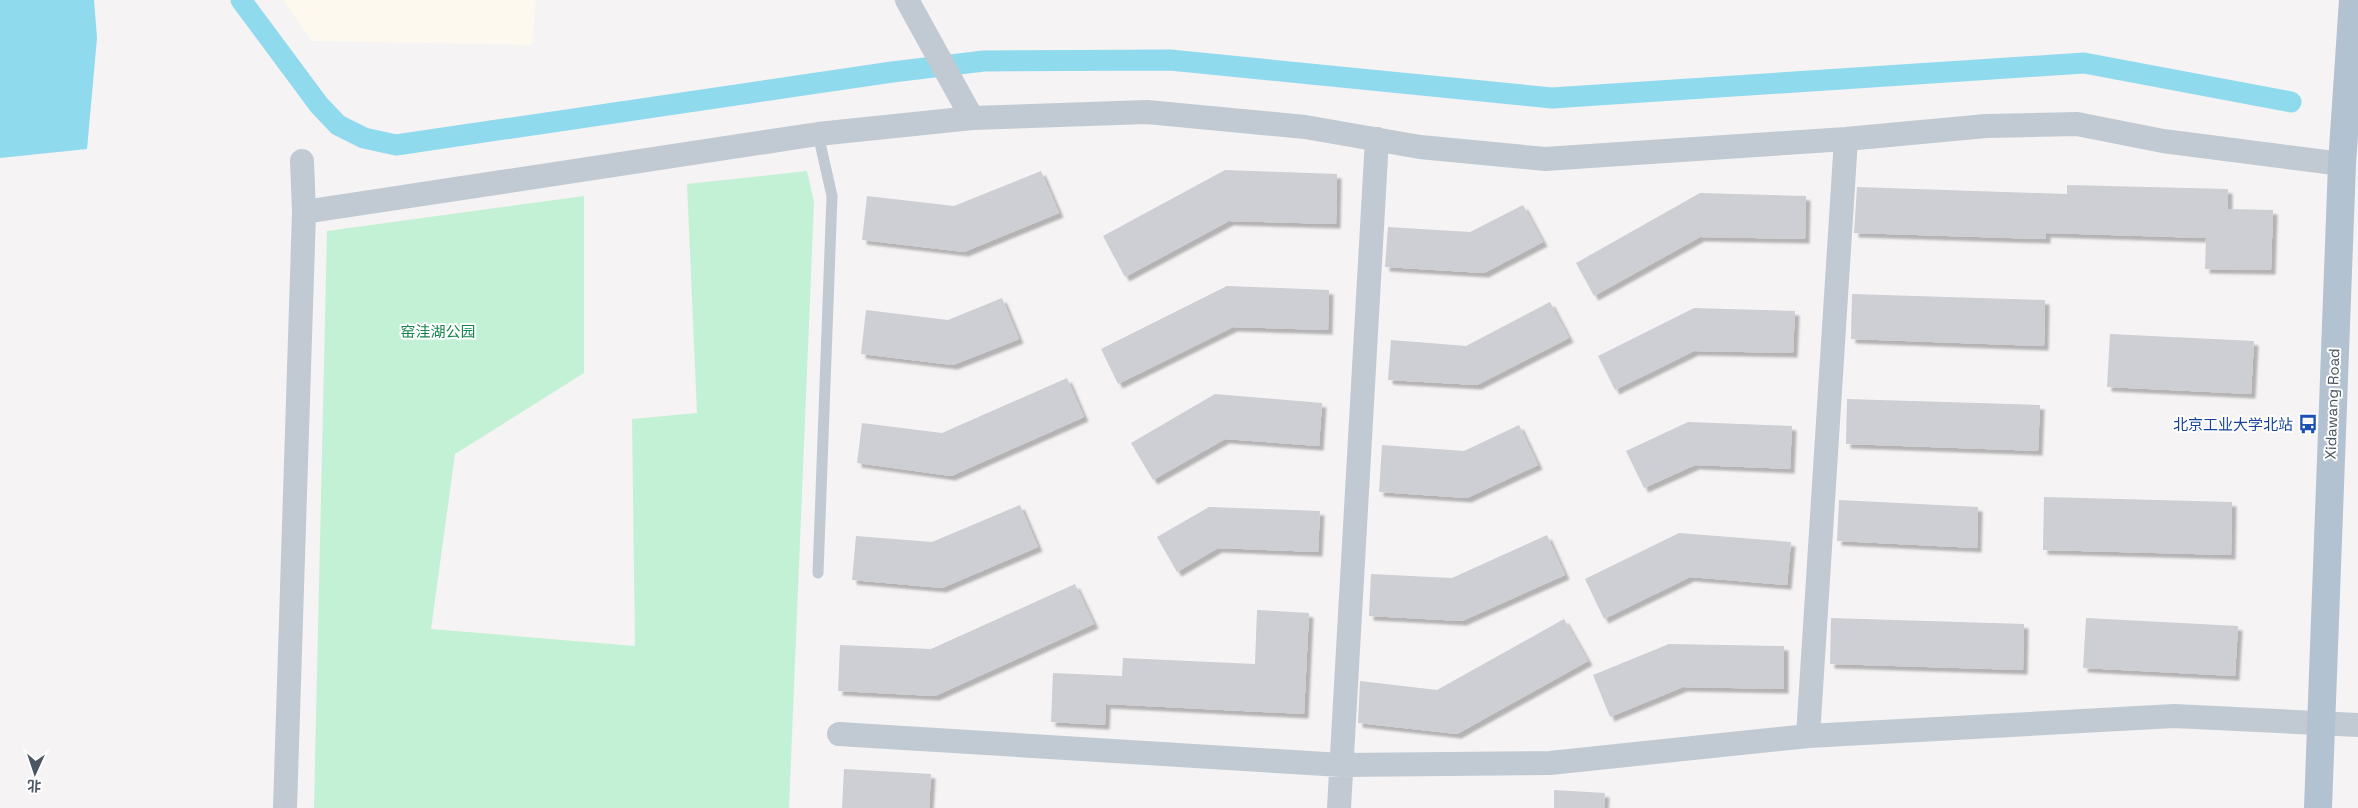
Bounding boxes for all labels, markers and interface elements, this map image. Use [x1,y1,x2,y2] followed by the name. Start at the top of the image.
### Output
[400,322,476,341] park label: 窑洼湖公园
[2321,348,2343,460] street label: Xidawang Road
[2297,413,2319,435] bus stop icon: 北京工业大学北站
[2173,415,2293,434] place label: 北京工业大学北站
[10,748,60,798] north arrow
[27,777,42,795] text: 北

